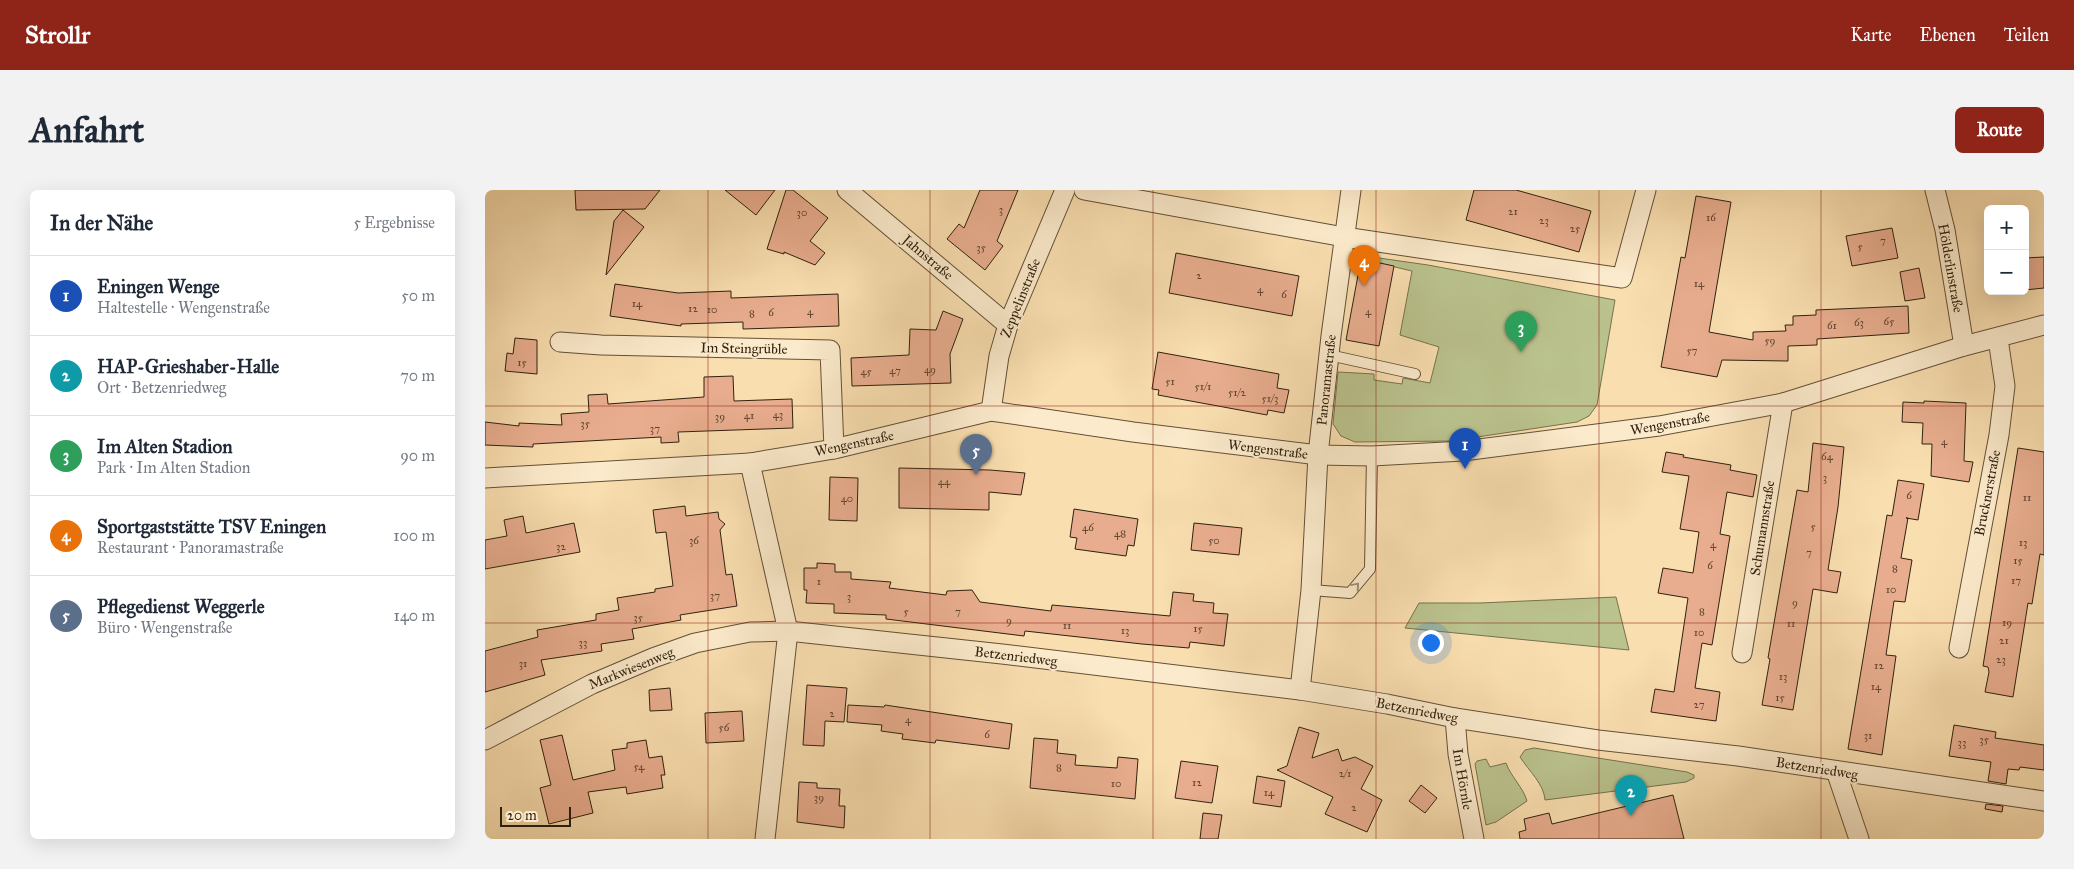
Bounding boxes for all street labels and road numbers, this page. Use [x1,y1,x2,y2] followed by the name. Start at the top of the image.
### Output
[1934,222,1967,314] street label: Hölderlinstraße
[897,230,957,284] street label: Jahnstraße
[997,256,1044,340] street label: Zeppelinstraße
[1313,333,1340,426] street label: Panoramastraße
[701,339,788,358] street label: Im Steingrüble
[1629,408,1711,439] street label: Wengenstraße
[813,427,895,460] street label: Wengenstraße
[1227,436,1309,463] street label: Wengenstraße
[1971,448,2004,538] street label: Brucknerstraße
[1747,479,1778,577] street label: Schumannstraße
[586,643,677,693] street label: Markwiesenweg
[974,643,1059,670] street label: Betzenriedweg
[1374,694,1460,727] street label: Betzenriedweg
[1449,747,1476,811] street label: Im Hörnle
[1775,754,1860,783] street label: Betzenriedweg

